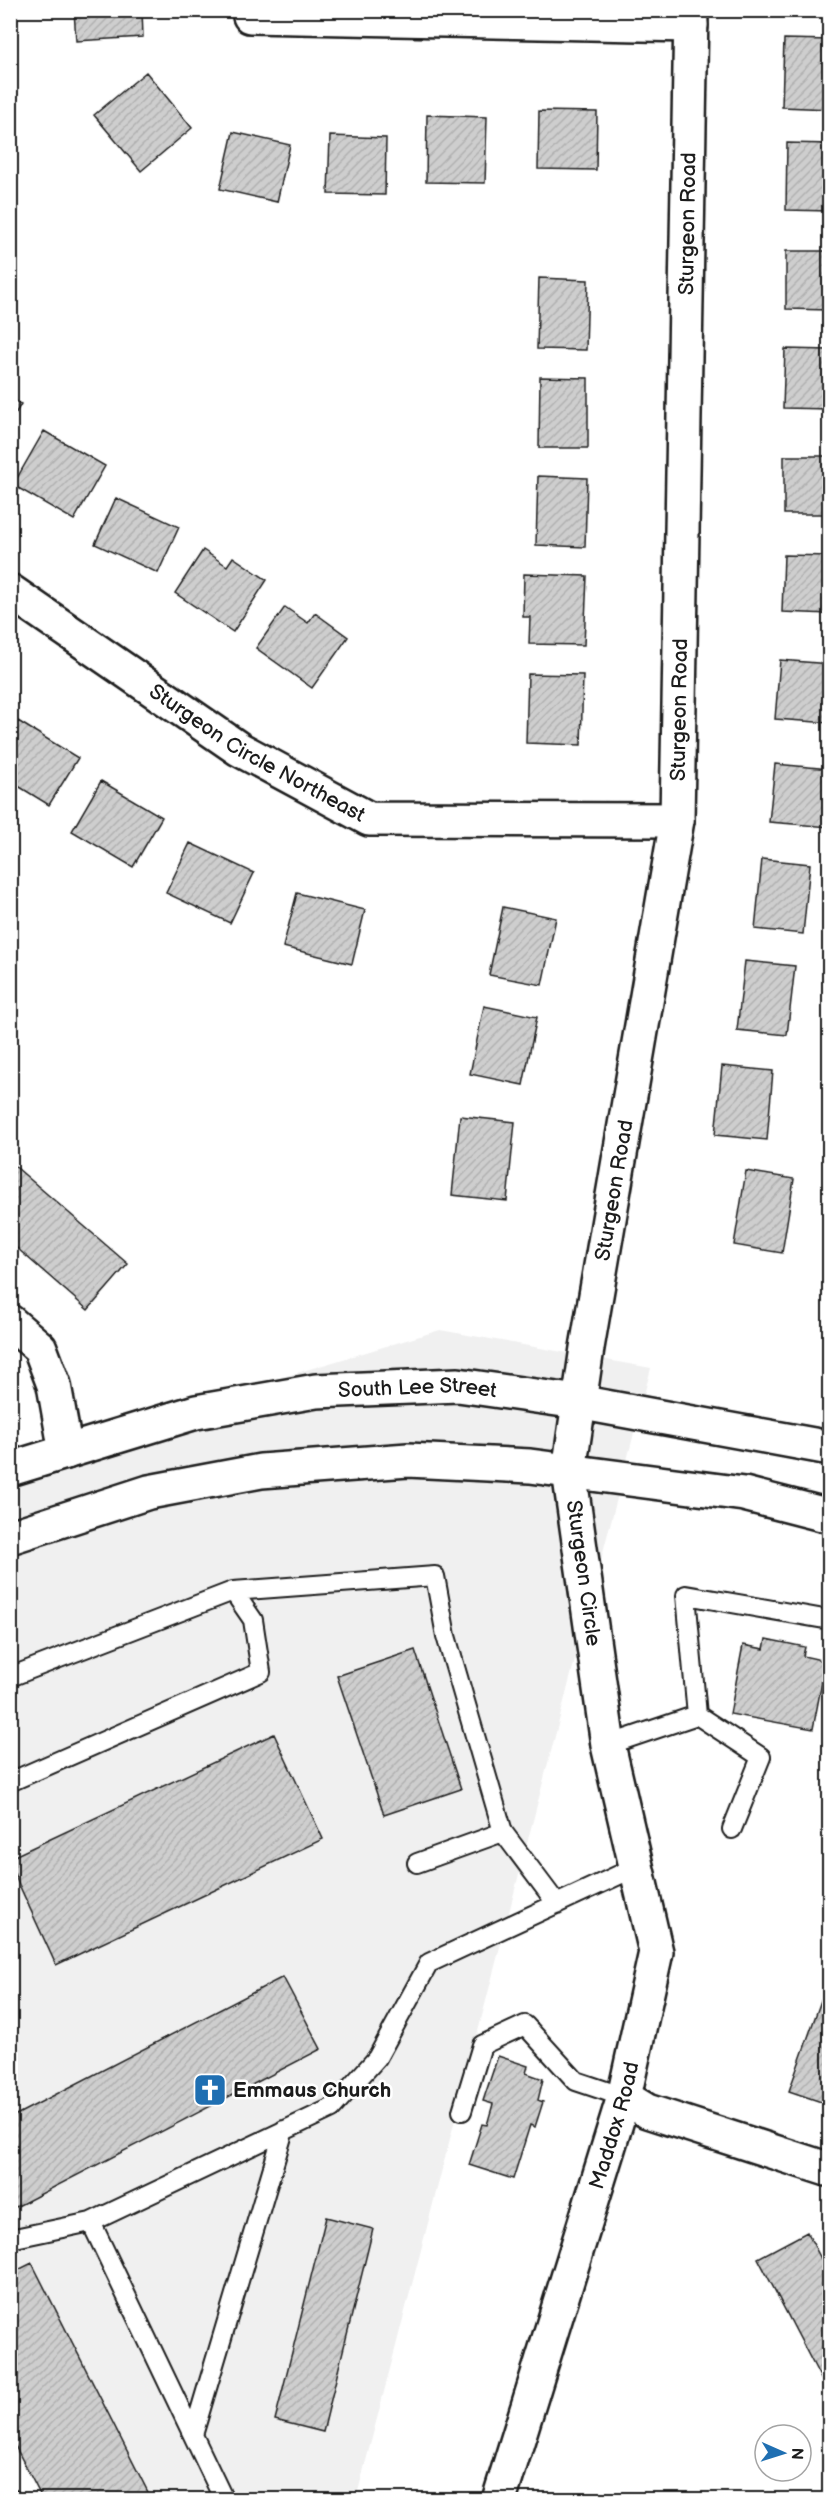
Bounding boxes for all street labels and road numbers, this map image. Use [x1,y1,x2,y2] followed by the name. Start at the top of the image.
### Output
[674,152,702,295] street label: Sturgeon Road
[666,638,693,781] street label: Sturgeon Road
[144,679,370,828] street label: Sturgeon Circle Northeast
[590,1118,639,1263] street label: Sturgeon Road
[338,1373,499,1403] street label: South Lee Street
[561,1498,606,1648] street label: Sturgeon Circle
[584,2059,644,2192] street label: Maddox Road

